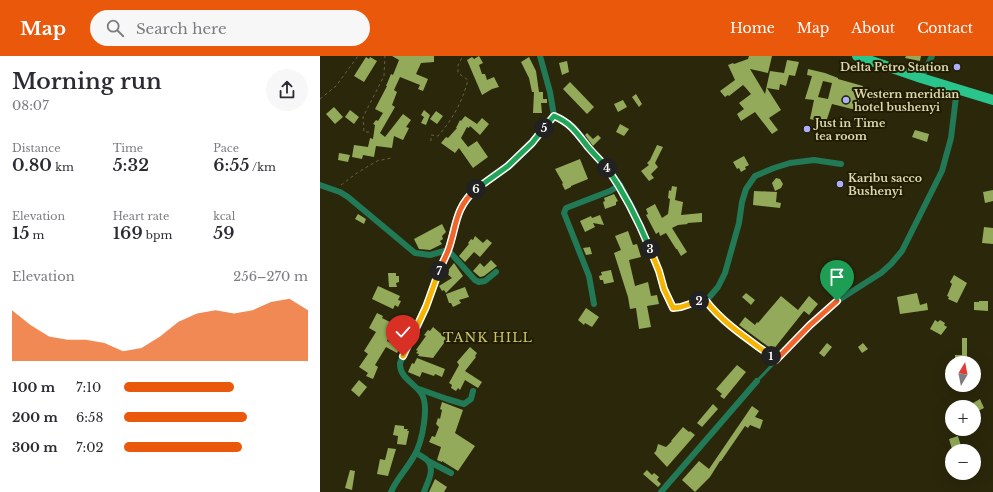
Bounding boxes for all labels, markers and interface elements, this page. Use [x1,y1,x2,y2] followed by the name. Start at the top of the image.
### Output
[90,10,370,46] search box
[20,17,66,40] text: Map
[104,17,126,39] icon: search
[136,19,227,38] text: Search here
[730,19,775,37] text: Home
[797,19,829,37] text: Map
[851,19,895,37] text: About
[917,19,973,37] text: Contact
[840,60,949,74] place label: Delta Petro Station
[952,62,962,72] marker: Delta Petro Station
[12,68,162,95] text: Morning run
[266,69,308,111] button: share
[853,87,959,114] place label: Western meridian hotel bushenyi
[841,95,851,105] marker: Western meridian hotel bushenyi
[12,97,49,114] text: 08:07
[813,116,886,143] place label: Just in Time tea room
[534,118,554,138] pin: 5
[541,121,547,135] text: 5
[802,124,812,134] marker: Just in Time tea room
[12,141,61,155] text: Distance
[113,141,143,155] text: Time
[213,141,239,155] text: Pace
[12,155,52,176] text: 0.80
[113,155,149,176] text: 5:32
[213,155,249,176] text: 6:55
[597,158,617,178] pin: 4
[52,160,74,174] text: km
[249,160,276,174] text: /km
[603,161,611,175] text: 4
[848,171,922,198] place label: Karibu sacco Bushenyi
[466,179,486,199] pin: 6
[835,179,845,189] marker: Karibu sacco Bushenyi
[472,182,480,196] text: 6
[12,209,65,223] text: Elevation
[113,209,169,223] text: Heart rate
[213,209,235,223] text: kcal
[12,223,29,244] text: 15
[113,223,143,244] text: 169
[213,223,235,244] text: 59
[29,228,44,242] text: m
[143,228,172,242] text: bpm
[640,239,660,259] pin: 3
[646,242,654,256] text: 3
[820,260,854,301] pin
[429,261,449,281] pin: 7
[436,264,442,278] text: 7
[826,266,848,288] icon: arrive
[12,268,75,285] text: Elevation
[233,268,308,285] text: 256–270 m
[689,291,709,311] pin: 2
[695,294,703,308] text: 2
[386,315,420,356] pin
[392,321,414,343] icon: check
[443,329,533,346] district label: TANK HILL
[761,346,781,366] pin: 1
[769,349,773,363] text: 1
[945,356,981,392] north arrow
[945,356,981,480] map controls
[12,379,55,396] text: 100 m
[76,379,101,396] text: 7:10
[945,400,981,436] button: +
[12,409,58,426] text: 200 m
[76,409,103,426] text: 6:58
[12,439,58,456] text: 300 m
[76,439,104,456] text: 7:02
[945,444,981,480] button: −

